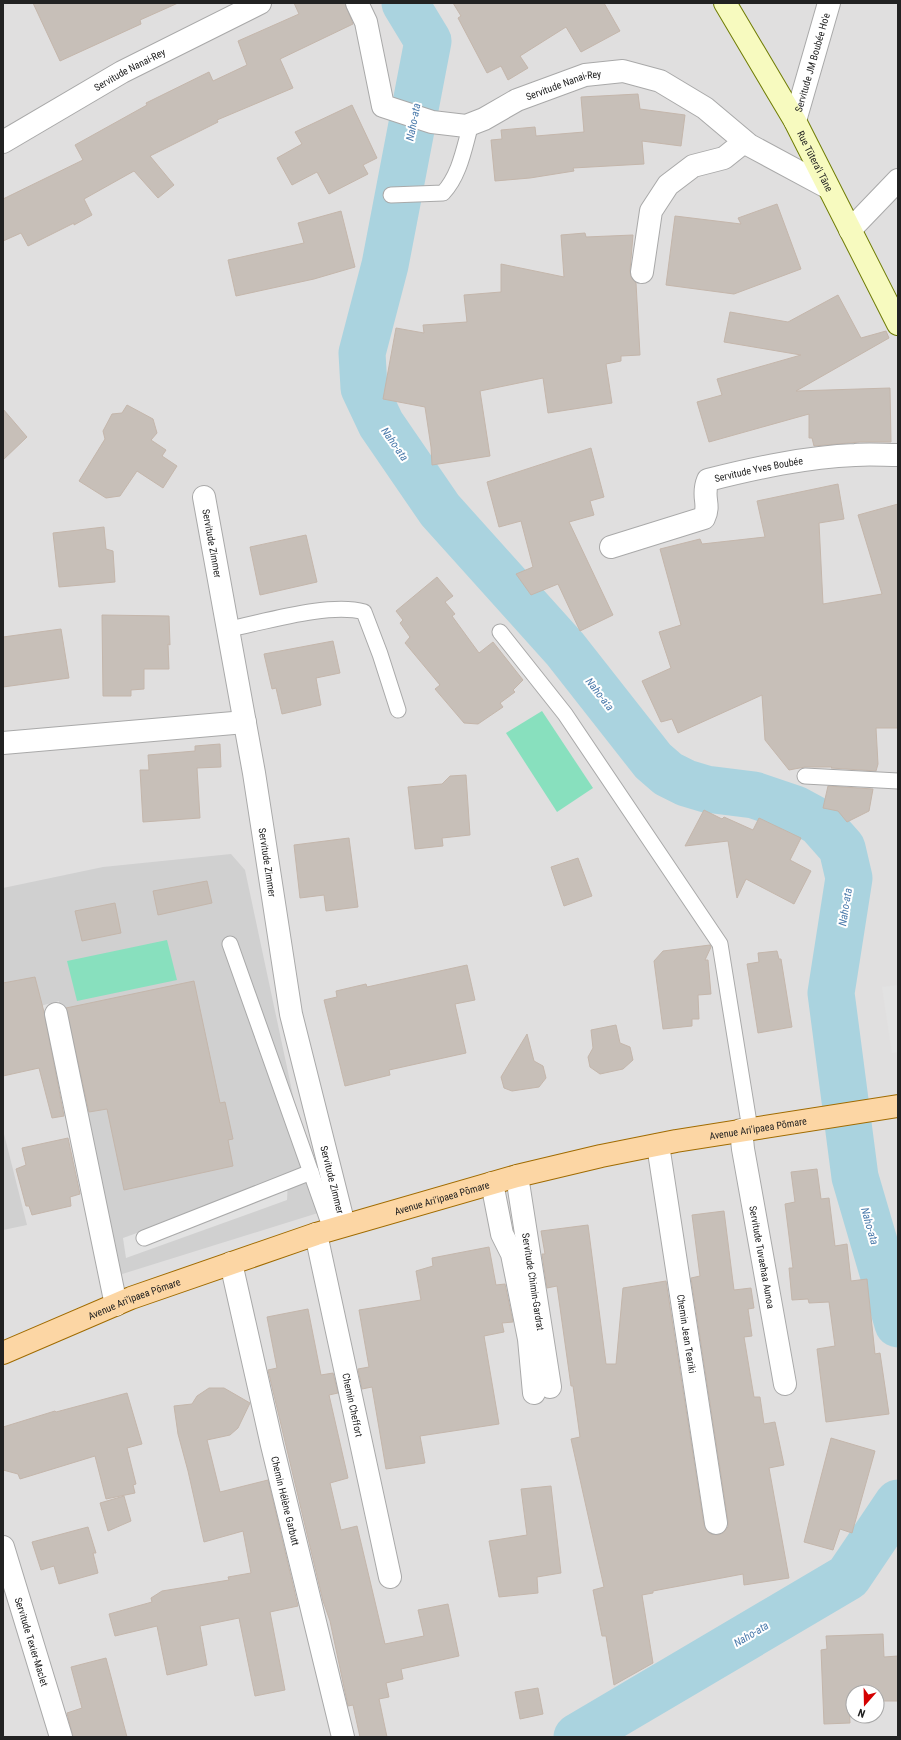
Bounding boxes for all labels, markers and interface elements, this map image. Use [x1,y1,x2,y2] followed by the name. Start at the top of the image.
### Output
[793,11,832,113] street label: Servitude JM Boubée Ho'e
[92,46,167,93] street label: Servitude Nanai-Rey
[524,68,602,102] street label: Servitude Nanai-Rey
[403,102,424,142] water label: Naho-ata
[795,129,835,194] street label: Rue Tūtera'i Tāne
[378,425,411,464] water label: Naho-ata
[713,455,804,484] street label: Servitude Yves Boubée
[200,508,224,579] street label: Servitude Zimmer
[583,675,617,713] water label: Naho-ata
[257,827,278,898] street label: Servitude Zimmer
[836,887,855,927] water label: Naho-ata
[709,1115,808,1142] street label: Avenue Ari'ipaea Pōmare
[318,1145,346,1215] street label: Servitude Zimmer
[393,1179,491,1217] street label: Avenue Ari'ipaea Pōmare
[747,1205,776,1310] street label: Servitude Tuvaehaa Aunoa
[858,1206,881,1246] water label: Naho-ata
[520,1232,546,1331] street label: Servitude Chimin-Gardrat
[86,1276,182,1322] street label: Avenue Ari'ipaea Pōmare
[675,1294,698,1374] street label: Chemin Jean Teariki
[340,1372,365,1438] street label: Chemin Cheffort
[269,1455,301,1547] street label: Chemin Hélène Garbutt
[13,1596,50,1688] street label: Servitude Texier-Maclet
[732,1619,771,1650] water label: Naho-ata
[845,1684,885,1724] north arrow
[856,1706,867,1720] text: N

